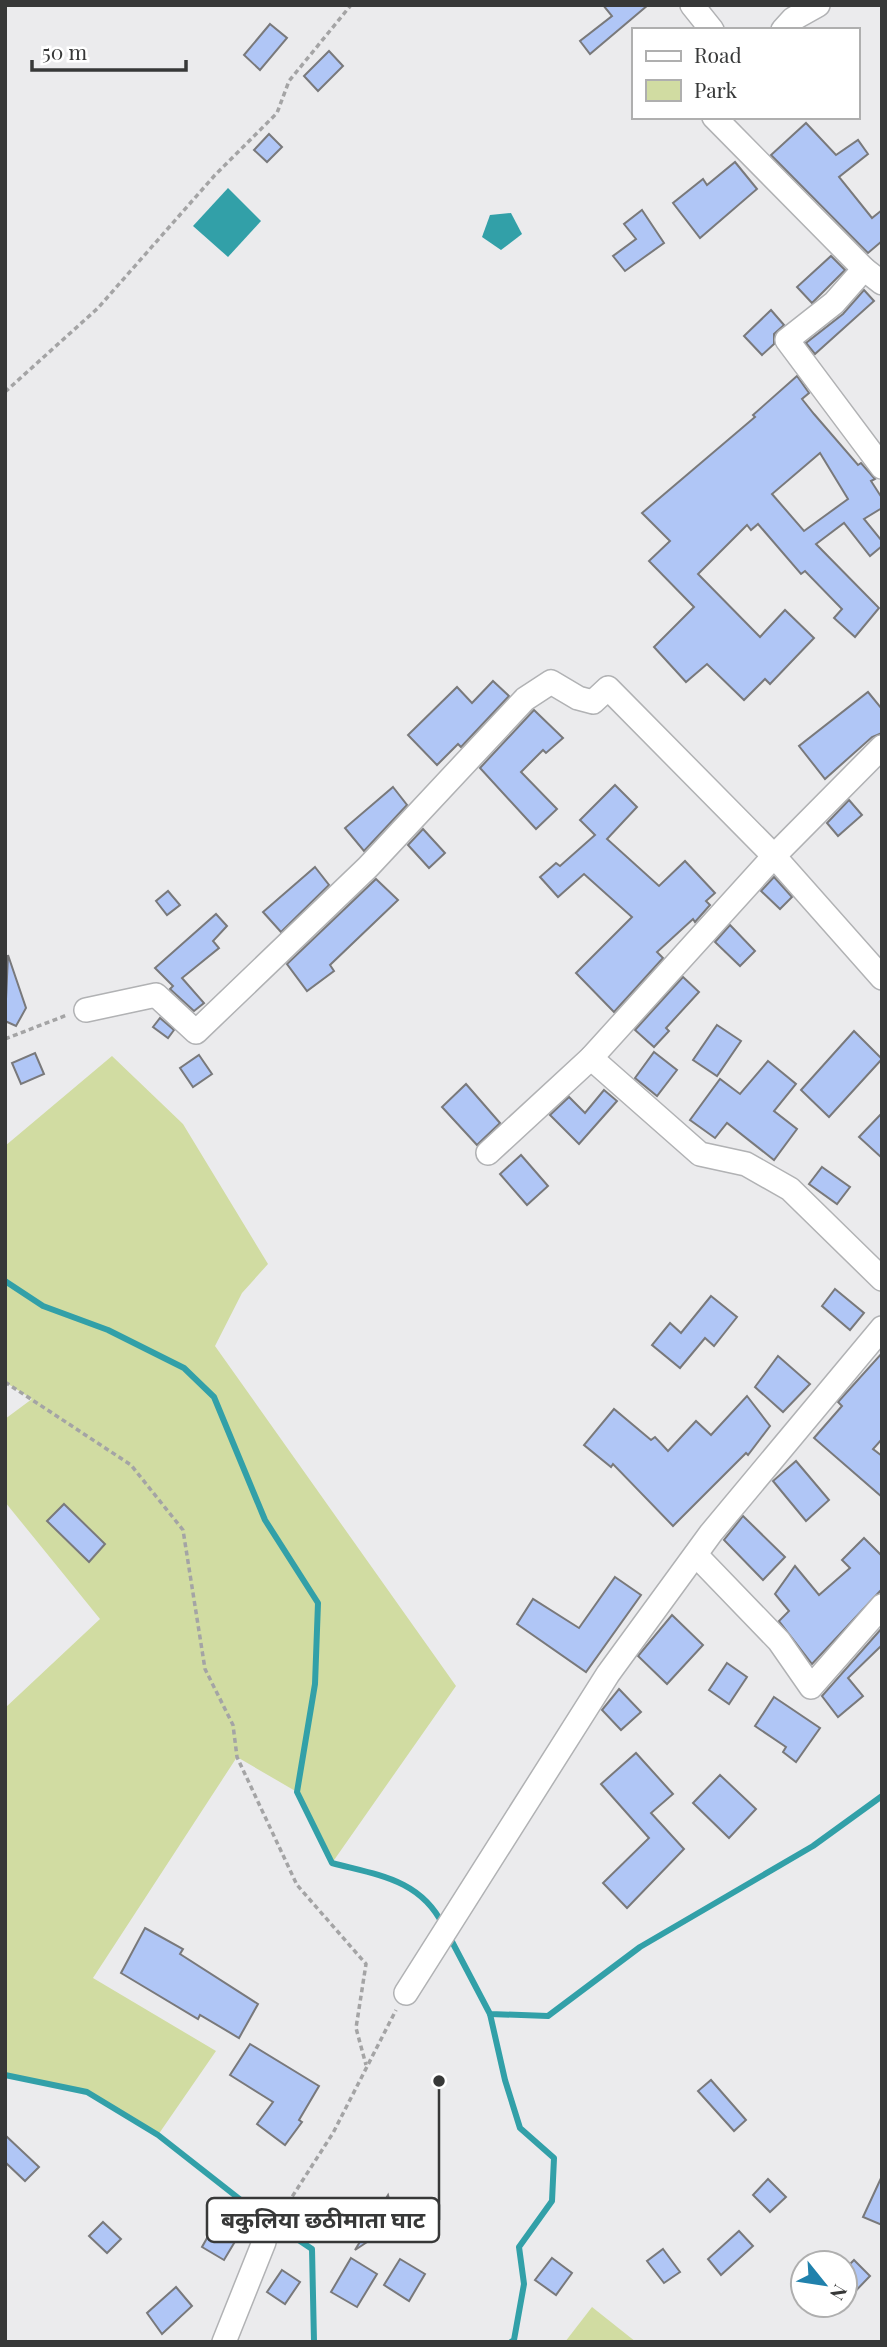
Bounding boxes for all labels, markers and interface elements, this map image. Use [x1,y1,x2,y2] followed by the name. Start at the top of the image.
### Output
[32,28,186,72] scale bar
[632,28,859,119] legend
[42,37,88,65] text: 50 m
[694,40,742,68] text: Road
[694,75,738,103] text: Park
[207,2198,439,2242] callout: बकुलिया छठीमाता घाट
[221,2203,426,2234] text: बकुलिया छठीमाता घाट
[789,2249,859,2319] north arrow
[825,2281,854,2306] text: N

